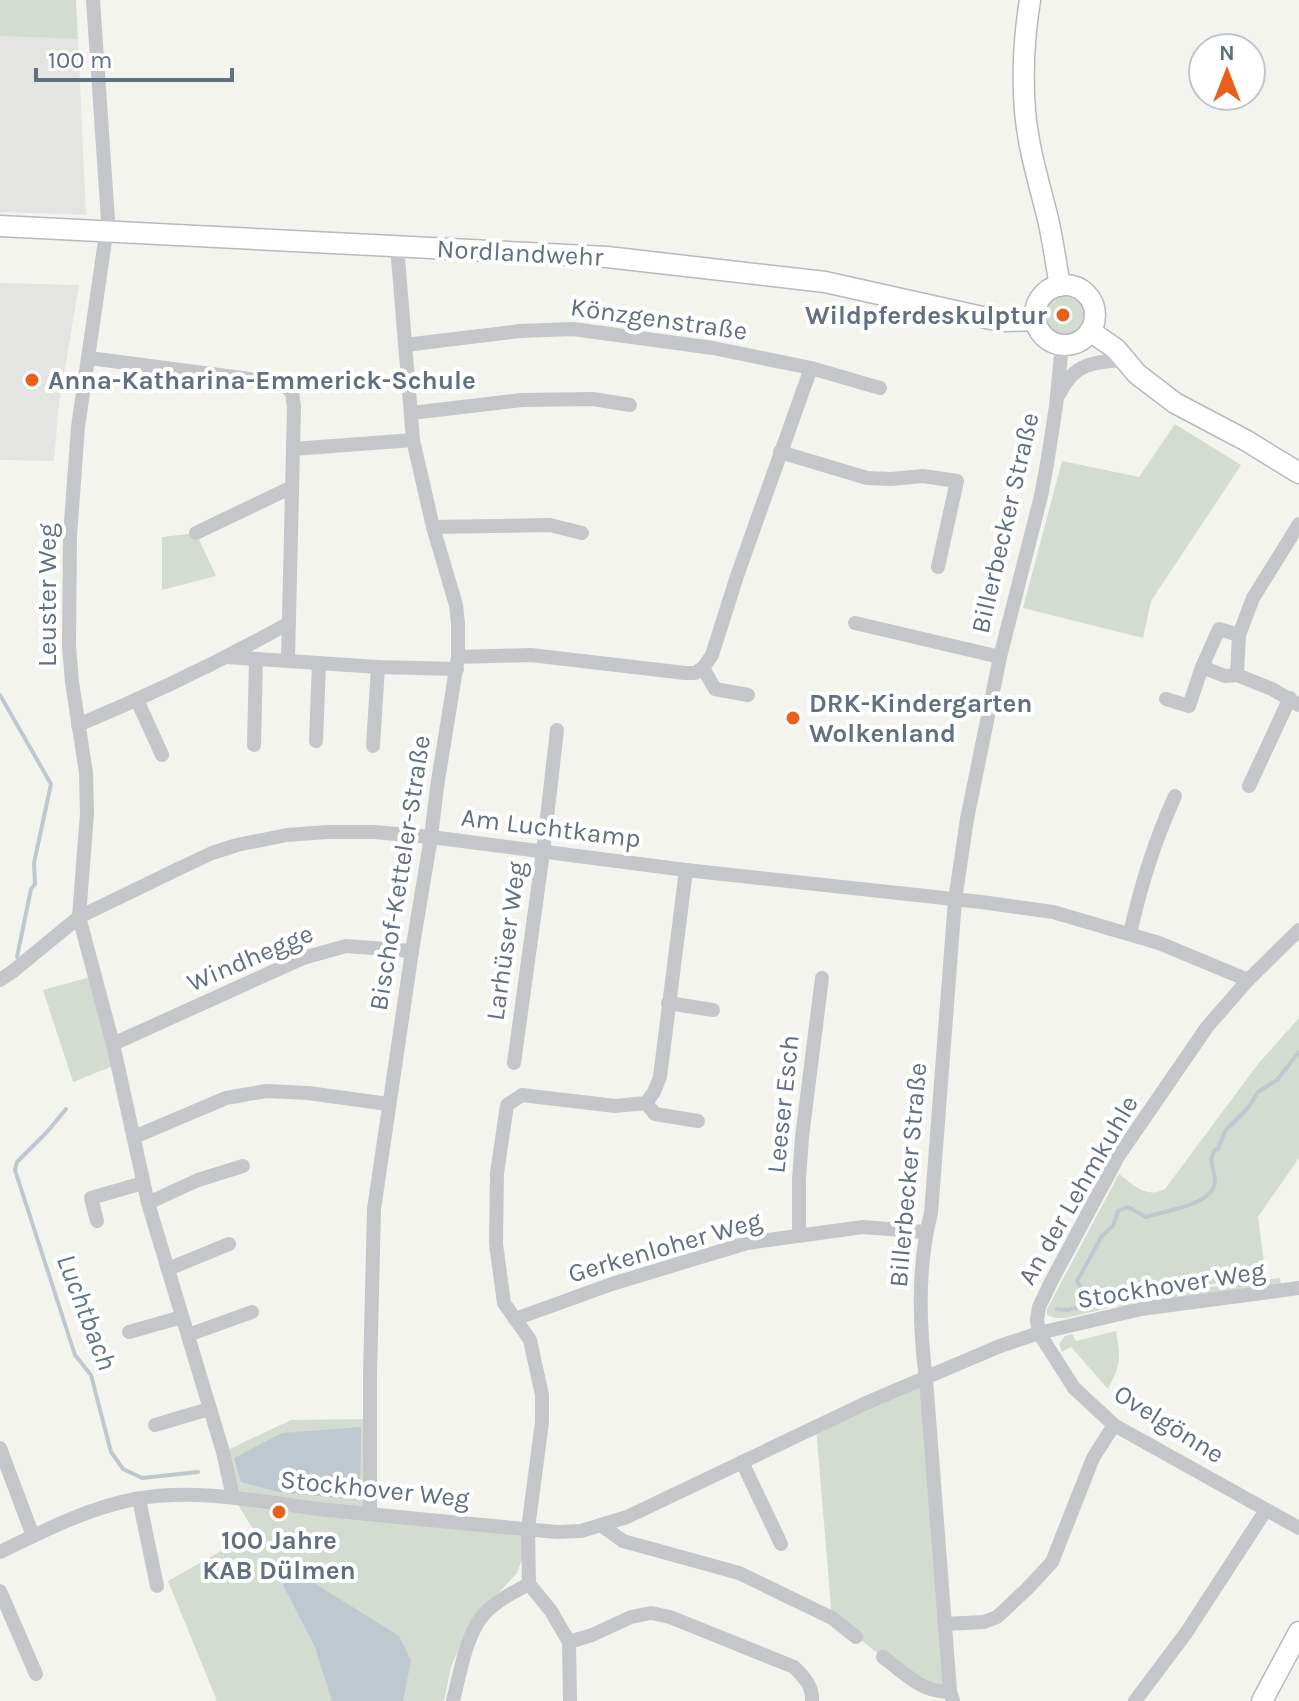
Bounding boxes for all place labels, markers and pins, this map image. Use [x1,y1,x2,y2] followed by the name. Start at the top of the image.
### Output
[805,300,1048,331] place label: Wildpferdeskulptur
[1054,306,1072,324] marker: Wildpferdeskulptur
[48,365,476,396] place label: Anna-Katharina-Emmerick-Schule
[23,371,41,389] marker: Anna-Katharina-Emmerick-Schule
[809,688,1033,749] place label: DRK-Kindergarten Wolkenland
[784,709,802,727] marker: DRK-Kindergarten Wolkenland
[270,1503,288,1521] marker: 100 Jahre KAB Dülmen
[202,1525,356,1586] place label: 100 Jahre KAB Dülmen

